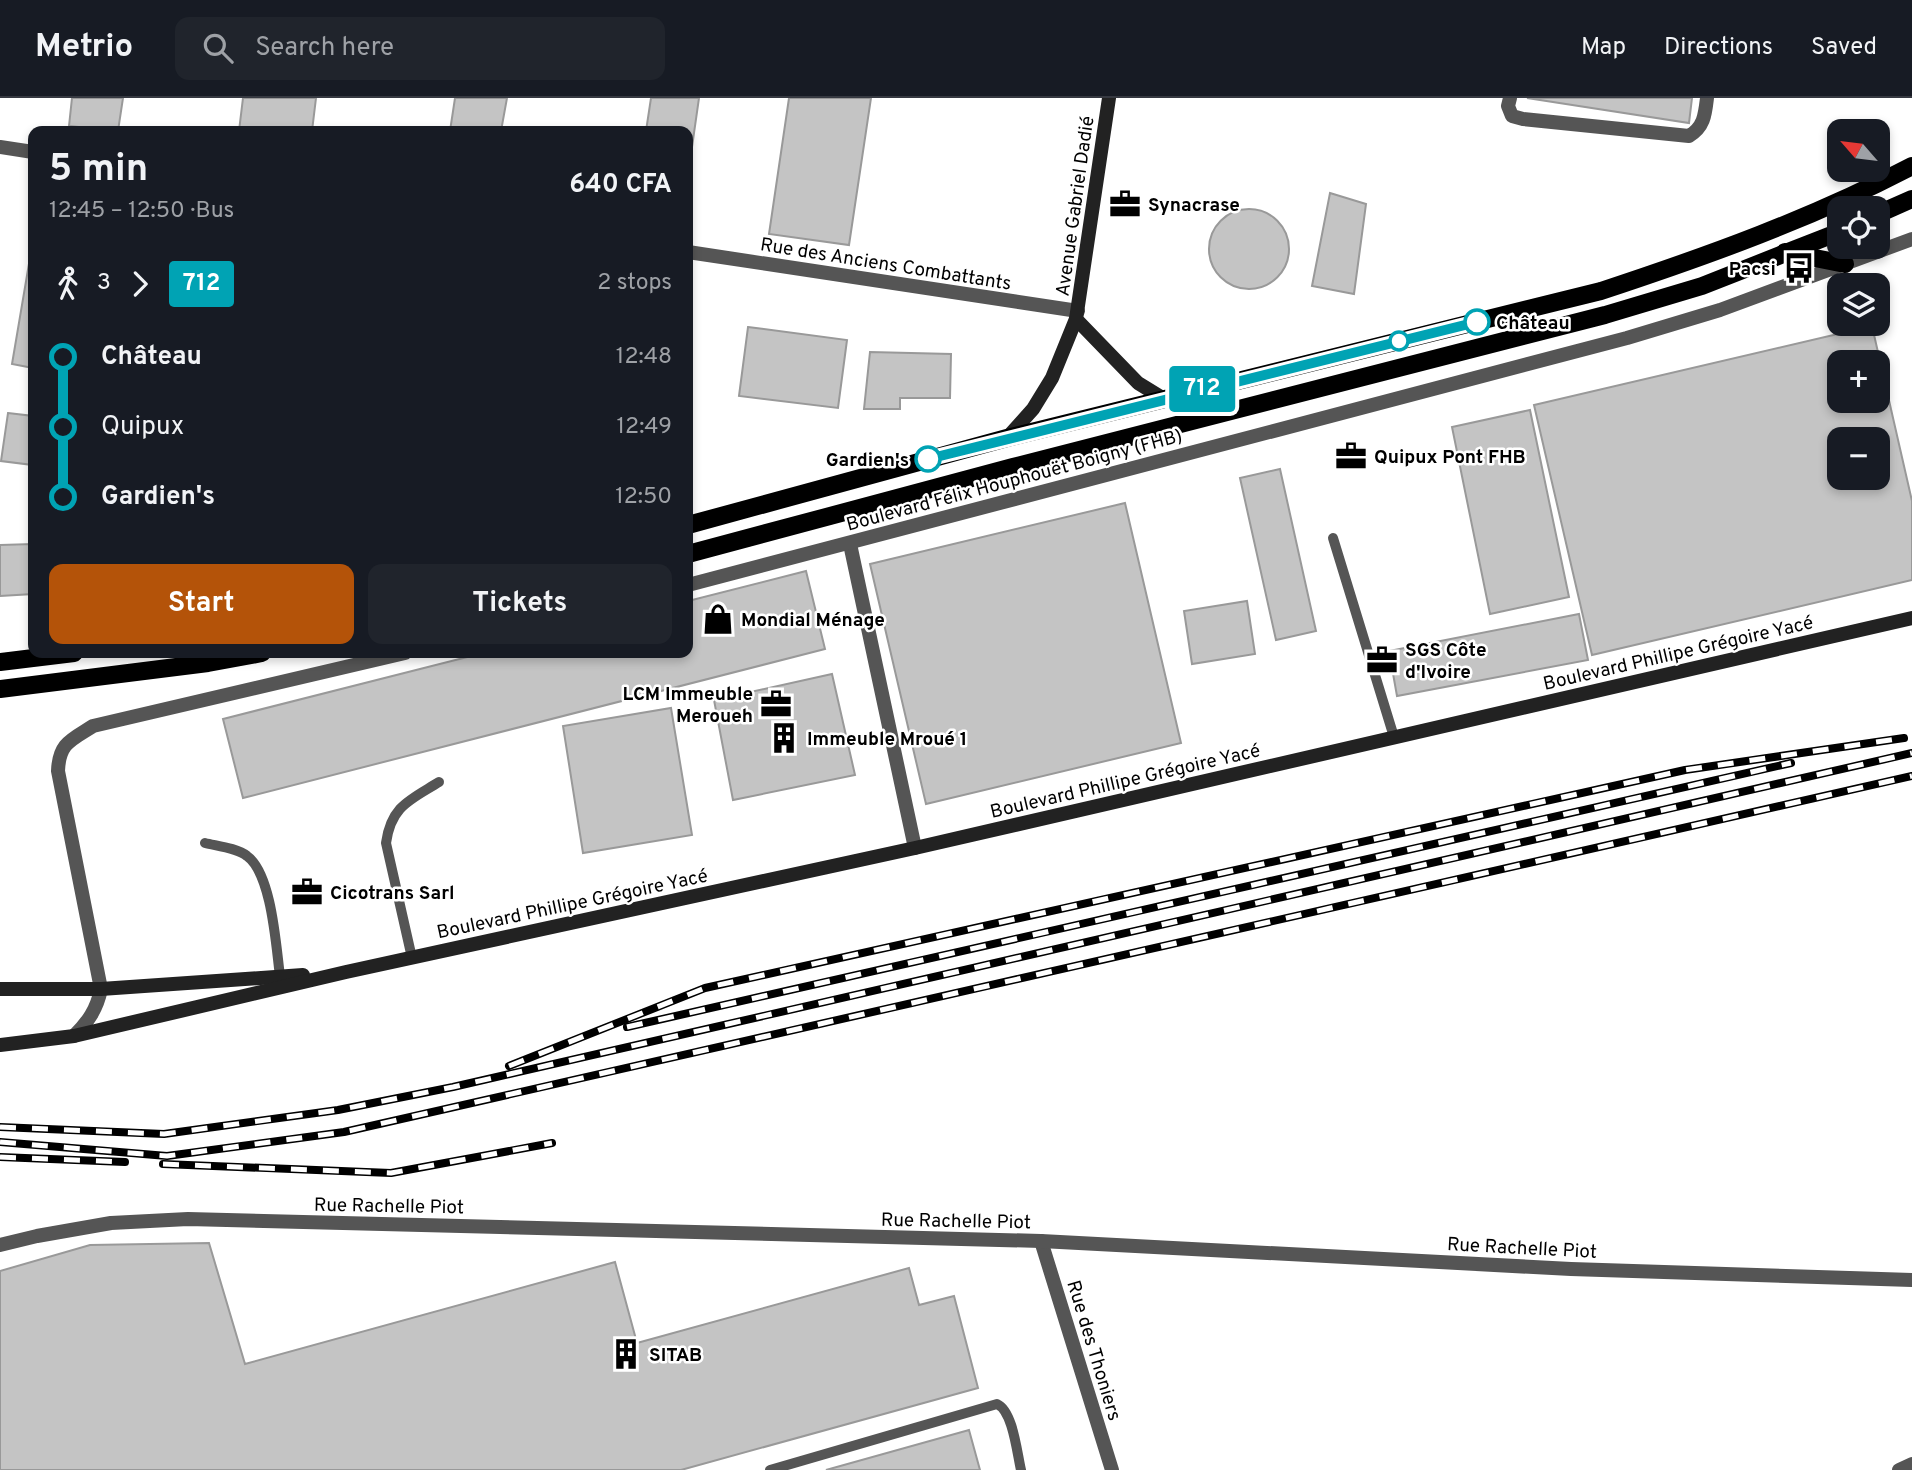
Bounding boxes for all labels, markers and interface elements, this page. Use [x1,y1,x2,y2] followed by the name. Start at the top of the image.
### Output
[175,17,665,80] search box
[35,27,133,69] text: Metrio
[199,29,237,67] icon: search
[255,32,394,65] text: Search here
[1581,33,1626,63] text: Map
[1664,33,1773,63] text: Directions
[1811,33,1877,63] text: Saved
[1051,114,1101,298] street label: Avenue Gabriel Dadié
[1827,119,1890,182] north arrow
[1827,119,1890,490] map controls
[49,146,148,195] text: 5 min
[569,169,672,202] text: 640 CFA
[1108,187,1142,221] office icon: Synacrase
[1148,194,1240,218] place label: Synacrase
[1827,196,1890,259] button: locate
[49,197,234,226] text: 12:45 – 12:50 · Bus
[758,233,1013,297] street label: Rue des Anciens Combattants
[1782,251,1816,285] bus stop icon: Pacsi
[1729,258,1776,282] place label: Pacsi
[49,265,87,303] icon: walk
[121,265,159,303] icon: forward
[97,269,111,298] text: 3
[183,269,220,299] text: 712
[597,269,672,298] text: 2 stops
[1827,273,1890,336] button: layers
[1464,309,1490,335] marker: Château
[1496,312,1570,336] place label: Château
[1389,331,1409,351] unlabelled marker
[101,341,202,374] text: Château
[616,343,672,372] text: 12:48
[1827,350,1890,413] button: +
[1162,366,1242,412] line badge: 712
[1183,374,1221,404] text: 712
[101,411,184,444] text: Quipux
[617,413,672,442] text: 12:49
[844,424,1185,537] street label: Boulevard Félix Houphouët Boigny (FHB)
[1827,427,1890,490] button: −
[1334,439,1368,473] office icon: Quipux Pont FHB
[915,446,941,472] marker: Gardien's
[1374,446,1526,470] place label: Quipux Pont FHB
[826,449,909,473] place label: Gardien's
[101,481,215,514] text: Gardien's
[615,483,672,512] text: 12:50
[49,564,354,644] button: Start
[368,564,672,644] button: Tickets
[701,602,735,636] shop icon: Mondial Ménage
[741,609,885,633] place label: Mondial Ménage
[1541,611,1816,697] street label: Boulevard Phillipe Grégoire Yacé
[1405,639,1486,685] place label: SGS Côte d'Ivoire
[1365,643,1399,677] office icon: SGS Côte d'Ivoire
[622,683,753,729] place label: LCM Immeuble Meroueh
[759,687,793,721] office icon: LCM Immeuble Meroueh
[767,721,801,755] building icon: Immeuble Mroué 1
[807,728,967,752] place label: Immeuble Mroué 1
[988,739,1263,825] street label: Boulevard Phillipe Grégoire Yacé
[435,864,710,945] street label: Boulevard Phillipe Grégoire Yacé
[290,875,324,909] office icon: Cicotrans Sarl
[330,882,455,906] place label: Cicotrans Sarl
[314,1194,464,1220] street label: Rue Rachelle Piot
[881,1209,1031,1235] street label: Rue Rachelle Piot
[1446,1233,1597,1265] street label: Rue Rachelle Piot
[1060,1277,1126,1424] street label: Rue des Thoniers
[609,1337,643,1371] building icon: SITAB
[649,1344,702,1368] place label: SITAB

